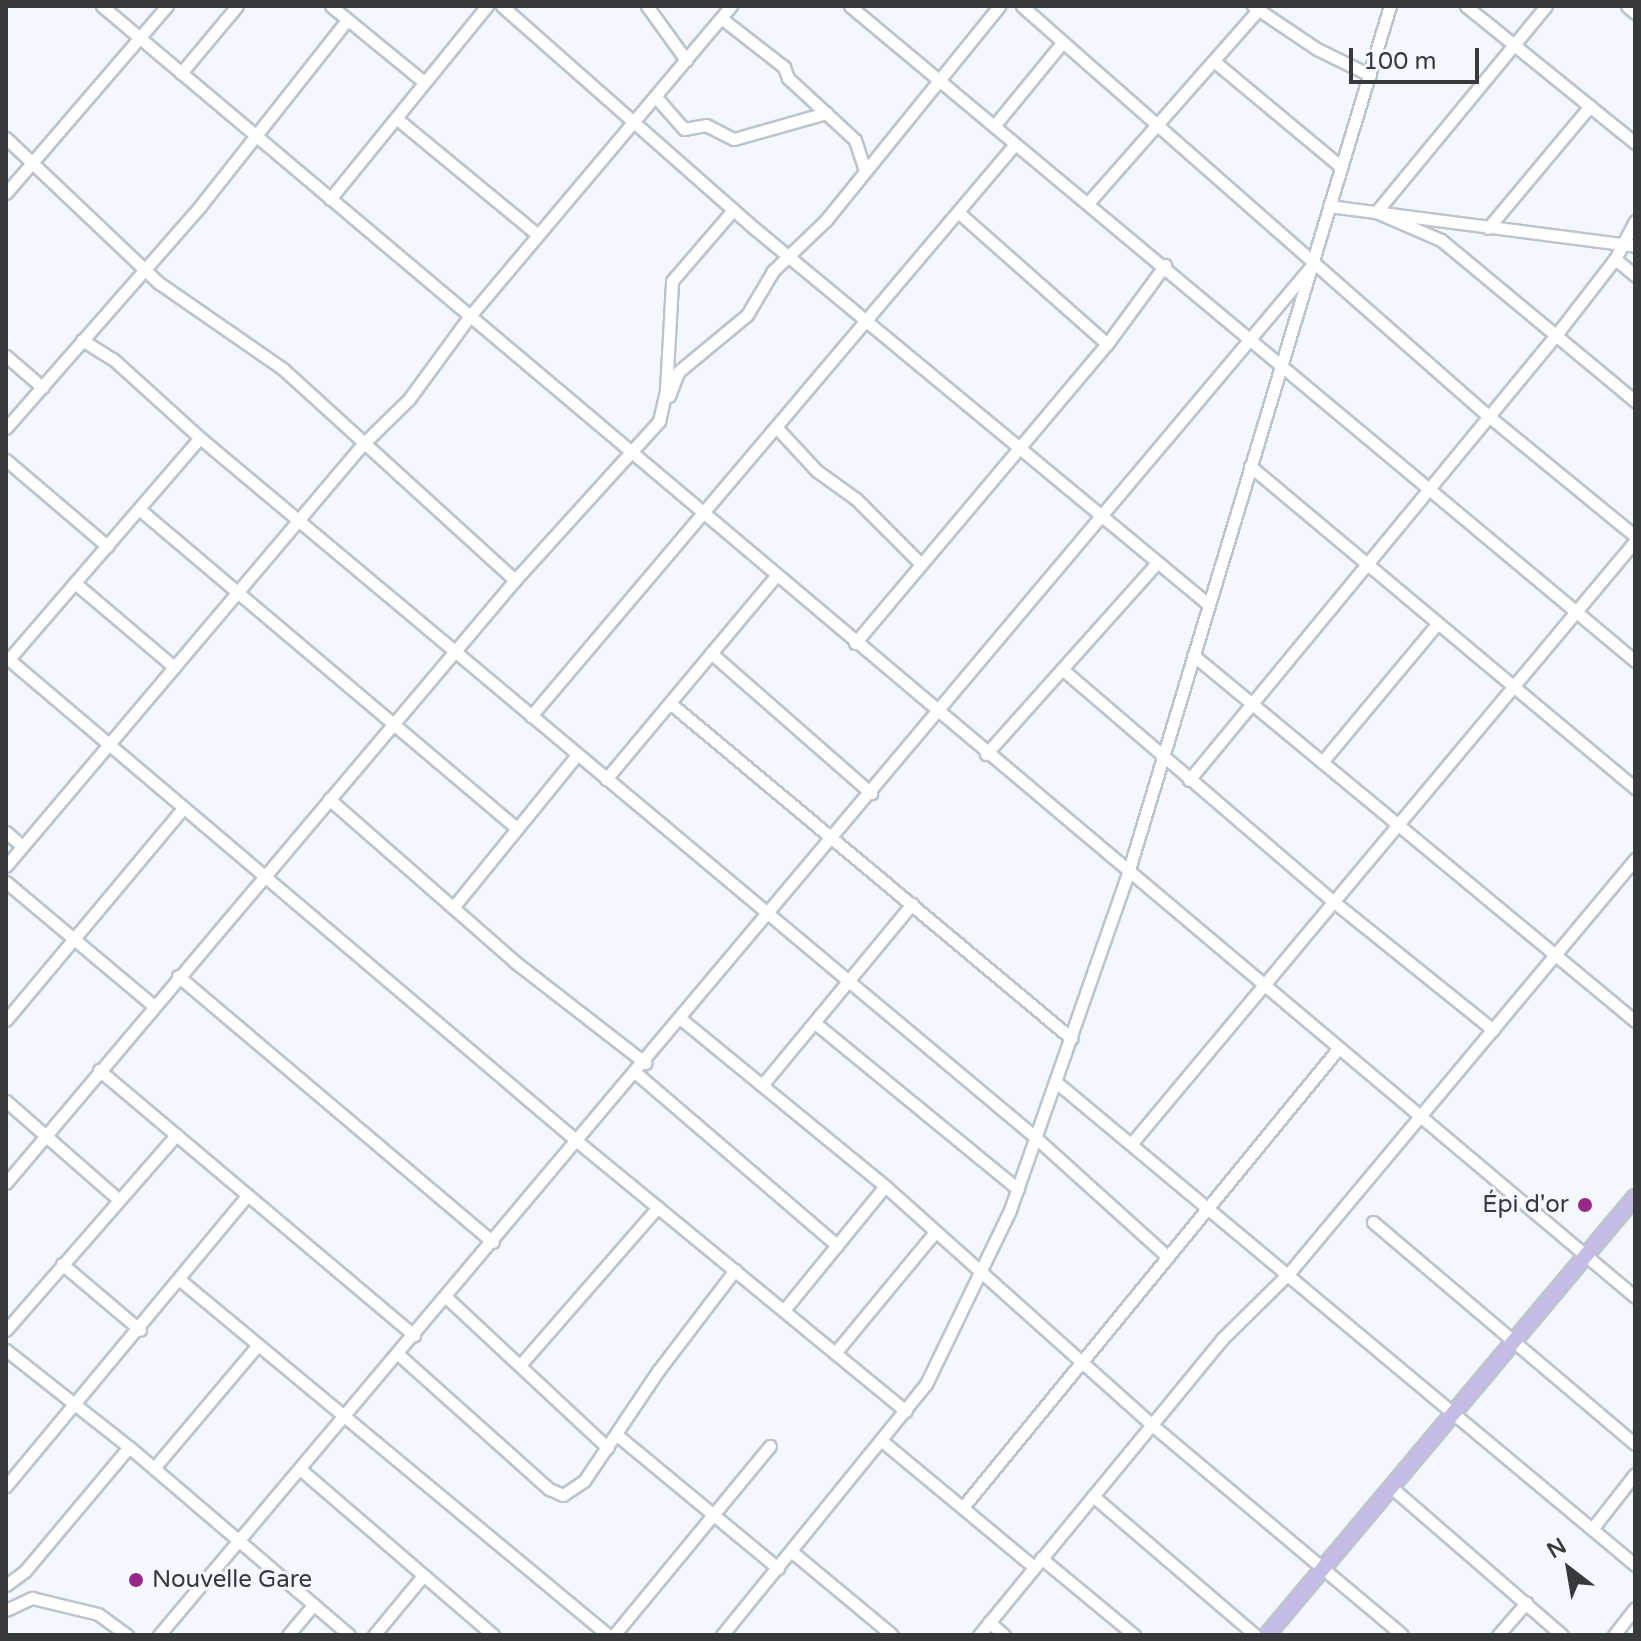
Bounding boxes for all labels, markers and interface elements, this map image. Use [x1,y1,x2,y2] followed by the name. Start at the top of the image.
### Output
[1353,32,1483,82] scale bar
[1363,47,1437,76] text: 100 m
[1482,1191,1569,1219] place label: Épi d'or
[1576,1196,1594,1214] marker: Épi d'or
[1529,1529,1609,1609] north arrow
[1542,1533,1571,1564] text: N
[152,1566,312,1594] place label: Nouvelle Gare
[127,1571,145,1589] marker: Nouvelle Gare

